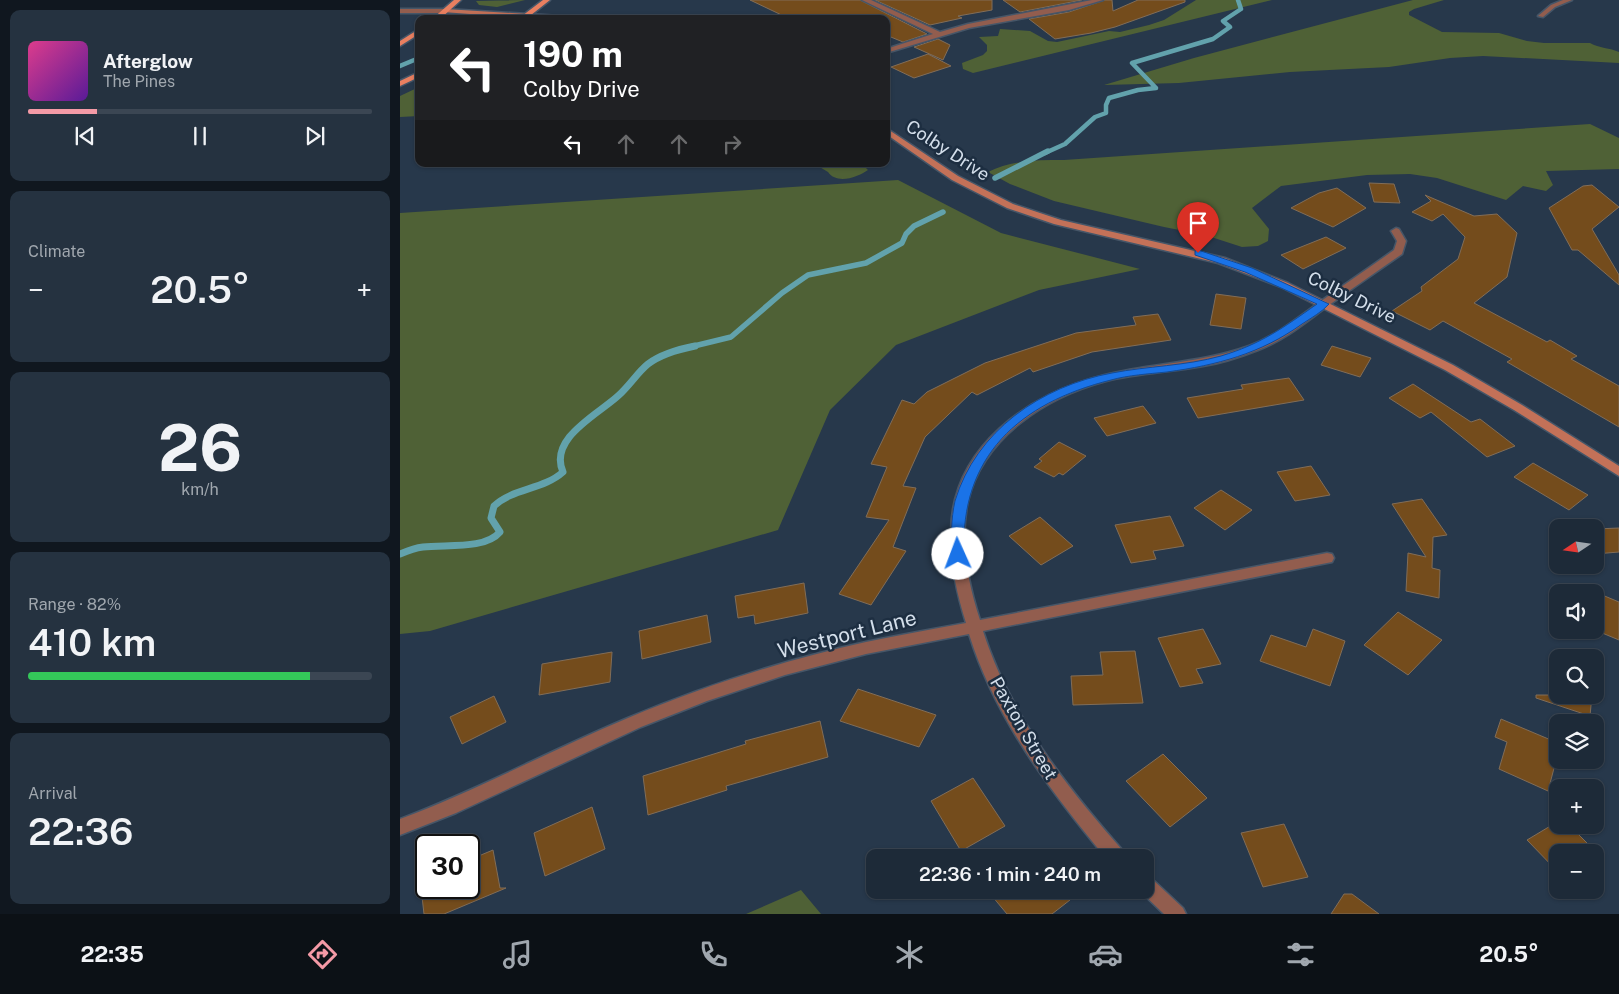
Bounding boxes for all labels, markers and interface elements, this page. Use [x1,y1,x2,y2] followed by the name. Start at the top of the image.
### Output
[523,34,623,75] text: 190 m
[440,35,505,100] icon: left
[103,50,193,72] text: Afterglow
[103,72,175,91] text: The Pines
[523,76,640,102] text: Colby Drive
[902,115,994,185] street label: Colby Drive
[71,122,99,150] icon: previous
[186,122,214,150] icon: pause
[301,122,329,150] icon: next
[559,130,587,158] icon: left
[612,130,640,158] icon: ahead
[665,130,693,158] icon: ahead
[718,130,746,158] icon: right
[1177,202,1219,253] pin
[1184,209,1212,237] icon: arrive
[28,242,85,261] text: Climate
[150,267,250,312] text: 20.5°
[1304,267,1400,327] street label: Colby Drive
[28,273,44,306] text: −
[356,273,372,306] text: +
[158,409,242,486] text: 26
[181,480,219,499] text: km/h
[1549,519,1604,574] north arrow
[1549,519,1604,899] map controls
[931,527,983,579] position arrow
[1549,584,1604,639] button: sound
[28,595,121,614] text: Range · 82%
[775,605,919,663] street label: Westport Lane
[28,620,156,665] text: 410 km
[1549,649,1604,704] button: search
[986,673,1062,783] street label: Paxton Street
[1549,714,1604,769] button: layers
[1549,779,1604,834] button: +
[28,784,77,803] text: Arrival
[28,809,133,854] text: 22:36
[415,834,480,899] speed limit sign: 30
[1549,844,1604,899] button: −
[919,863,1101,885] text: 22:36 · 1 min · 240 m
[305,937,340,972] icon: directions
[500,937,535,972] icon: music
[696,937,731,972] icon: phone
[892,937,927,972] icon: climate
[1088,937,1123,972] icon: car
[1283,937,1318,972] icon: filters
[80,941,144,967] text: 22:35
[1479,941,1539,967] text: 20.5°

